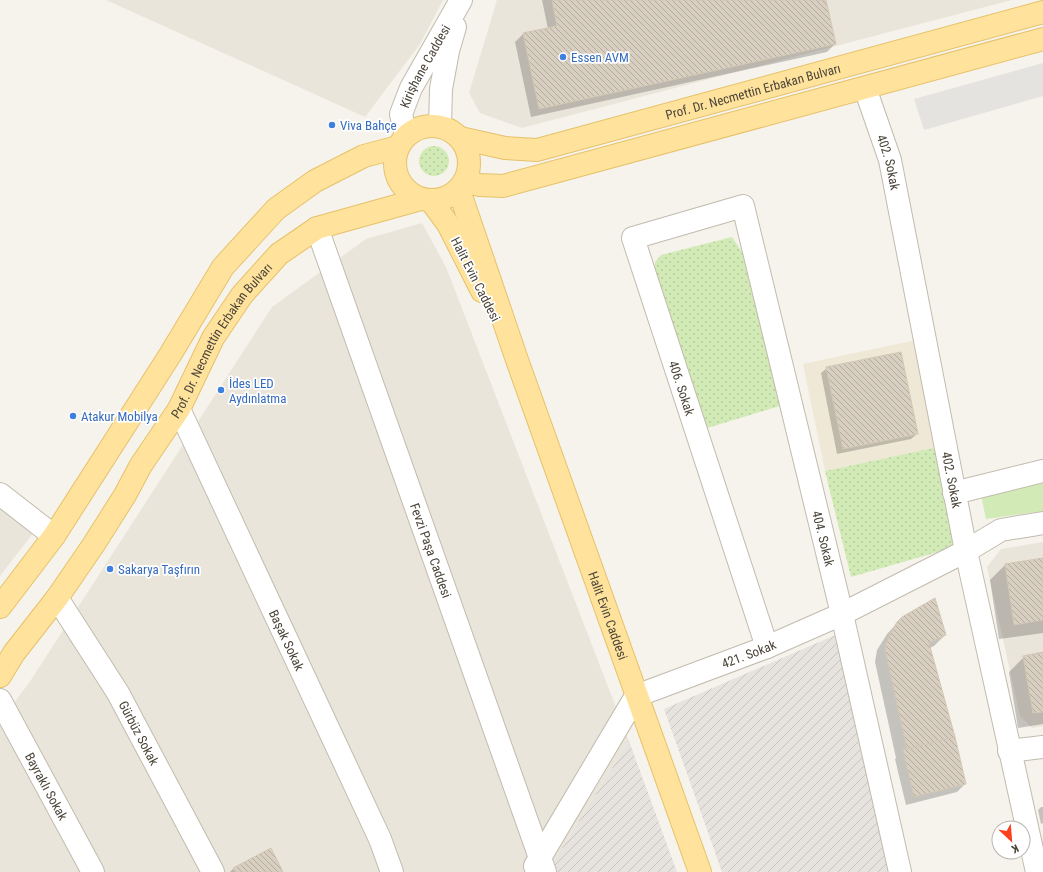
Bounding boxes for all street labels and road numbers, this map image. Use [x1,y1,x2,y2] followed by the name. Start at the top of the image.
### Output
[397,22,453,110] street label: Kirişhane Caddesi
[664,61,842,123] street label: Prof. Dr. Necmettin Erbakan Bulvarı
[874,133,903,191] street label: 402. Sokak
[448,235,503,324] street label: Halit Evin Caddesi
[168,260,275,421] street label: Prof. Dr. Necmettin Erbakan Bulvarı
[666,359,697,418] street label: 406. Sokak
[939,451,964,509] street label: 402. Sokak
[407,501,454,600] street label: Fevzi Paşa Caddesi
[809,509,837,568] street label: 404. Sokak
[585,570,631,662] street label: Halit Evin Caddesi
[266,607,307,673] street label: Başak Sokak
[720,637,778,671] street label: 421. Sokak
[116,698,162,768] street label: Gürbüz Sokak
[22,750,71,823] street label: Bayraklı Sokak

